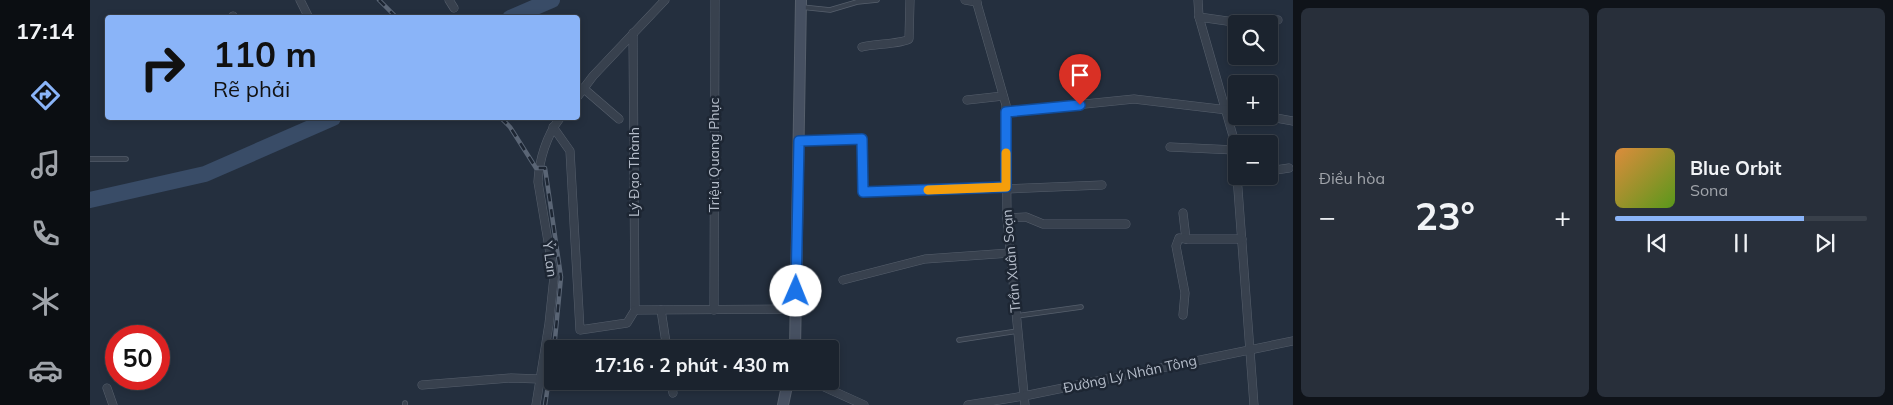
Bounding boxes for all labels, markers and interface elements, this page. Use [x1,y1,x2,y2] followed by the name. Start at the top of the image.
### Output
[1228,15,1278,185] map controls
[1228,15,1278,65] button: search
[16,17,74,45] text: 17:14
[213,32,317,76] text: 110 m
[130,35,195,100] icon: right
[1059,54,1101,105] pin
[1066,61,1094,89] icon: arrive
[213,75,290,103] text: Rẽ phải
[1228,75,1278,125] button: +
[28,78,63,113] icon: directions
[705,97,723,213] street label: Triệu Quang Phục
[625,127,643,217] street label: Lý Đạo Thành
[1228,135,1278,185] button: −
[28,147,63,182] icon: music
[1690,156,1781,180] text: Blue Orbit
[1319,168,1385,188] text: Điều hòa
[1690,180,1728,200] text: Sona
[1415,192,1475,240] text: 23°
[1319,199,1336,234] text: −
[1554,199,1571,234] text: +
[998,209,1024,313] street label: Trần Xuân Soạn
[28,216,63,251] icon: phone
[1643,229,1671,257] icon: previous
[1727,229,1755,257] icon: pause
[1811,229,1839,257] icon: next
[538,239,561,278] street label: Ỷ Lan
[769,264,821,316] position arrow
[28,284,63,319] icon: climate
[105,325,170,390] speed limit sign: 50
[1062,351,1198,397] street label: Đường Lý Nhân Tông
[28,353,63,388] icon: car
[594,353,789,377] text: 17:16 · 2 phút · 430 m

